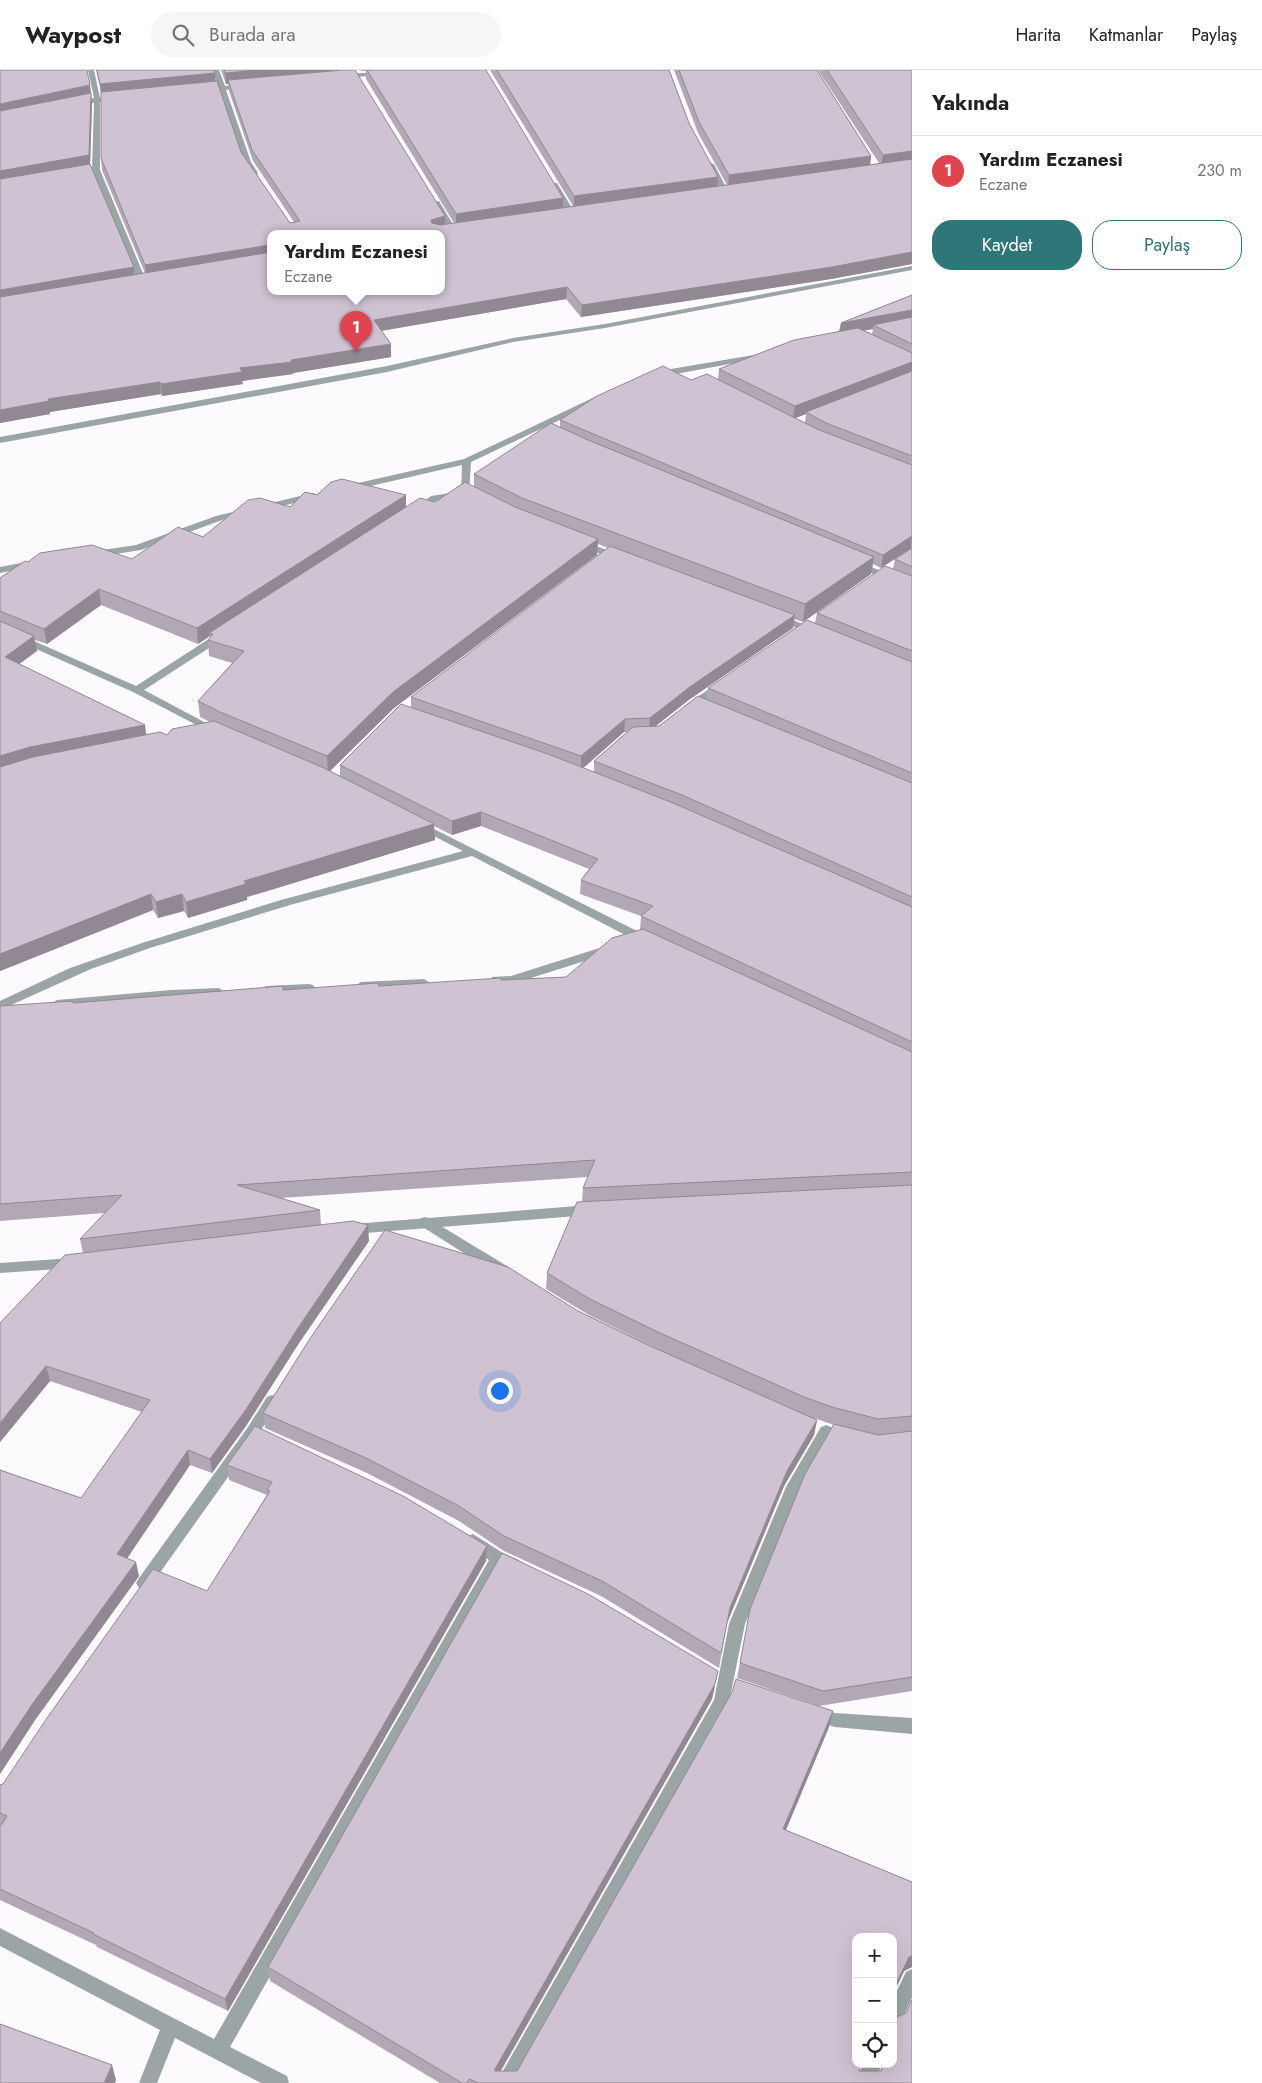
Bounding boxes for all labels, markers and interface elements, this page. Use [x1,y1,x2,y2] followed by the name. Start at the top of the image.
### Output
[151,12,501,57] search box
[25,17,121,52] text: Waypost
[169,21,197,49] icon: search
[209,21,296,48] text: Burada ara
[1015,22,1061,48] text: Harita
[1089,22,1163,48] text: Katmanlar
[1191,22,1237,48] text: Paylaş
[932,88,1009,118] text: Yakında
[979,146,1123,173] text: Yardım Eczanesi
[944,159,952,182] text: 1
[1197,159,1242,182] text: 230 m
[979,173,1027,196] text: Eczane
[932,220,1082,270] button: Kaydet
[1092,220,1242,270] button: Paylaş
[267,230,445,295] popup
[284,238,428,265] text: Yardım Eczanesi
[284,265,332,288] text: Eczane
[340,311,372,352] pin: 1
[487,1378,513,1404] your location
[852,1933,897,2068] map controls
[852,1933,897,1978] button: +
[852,1978,897,2023] button: −
[852,2023,897,2068] button: locate

